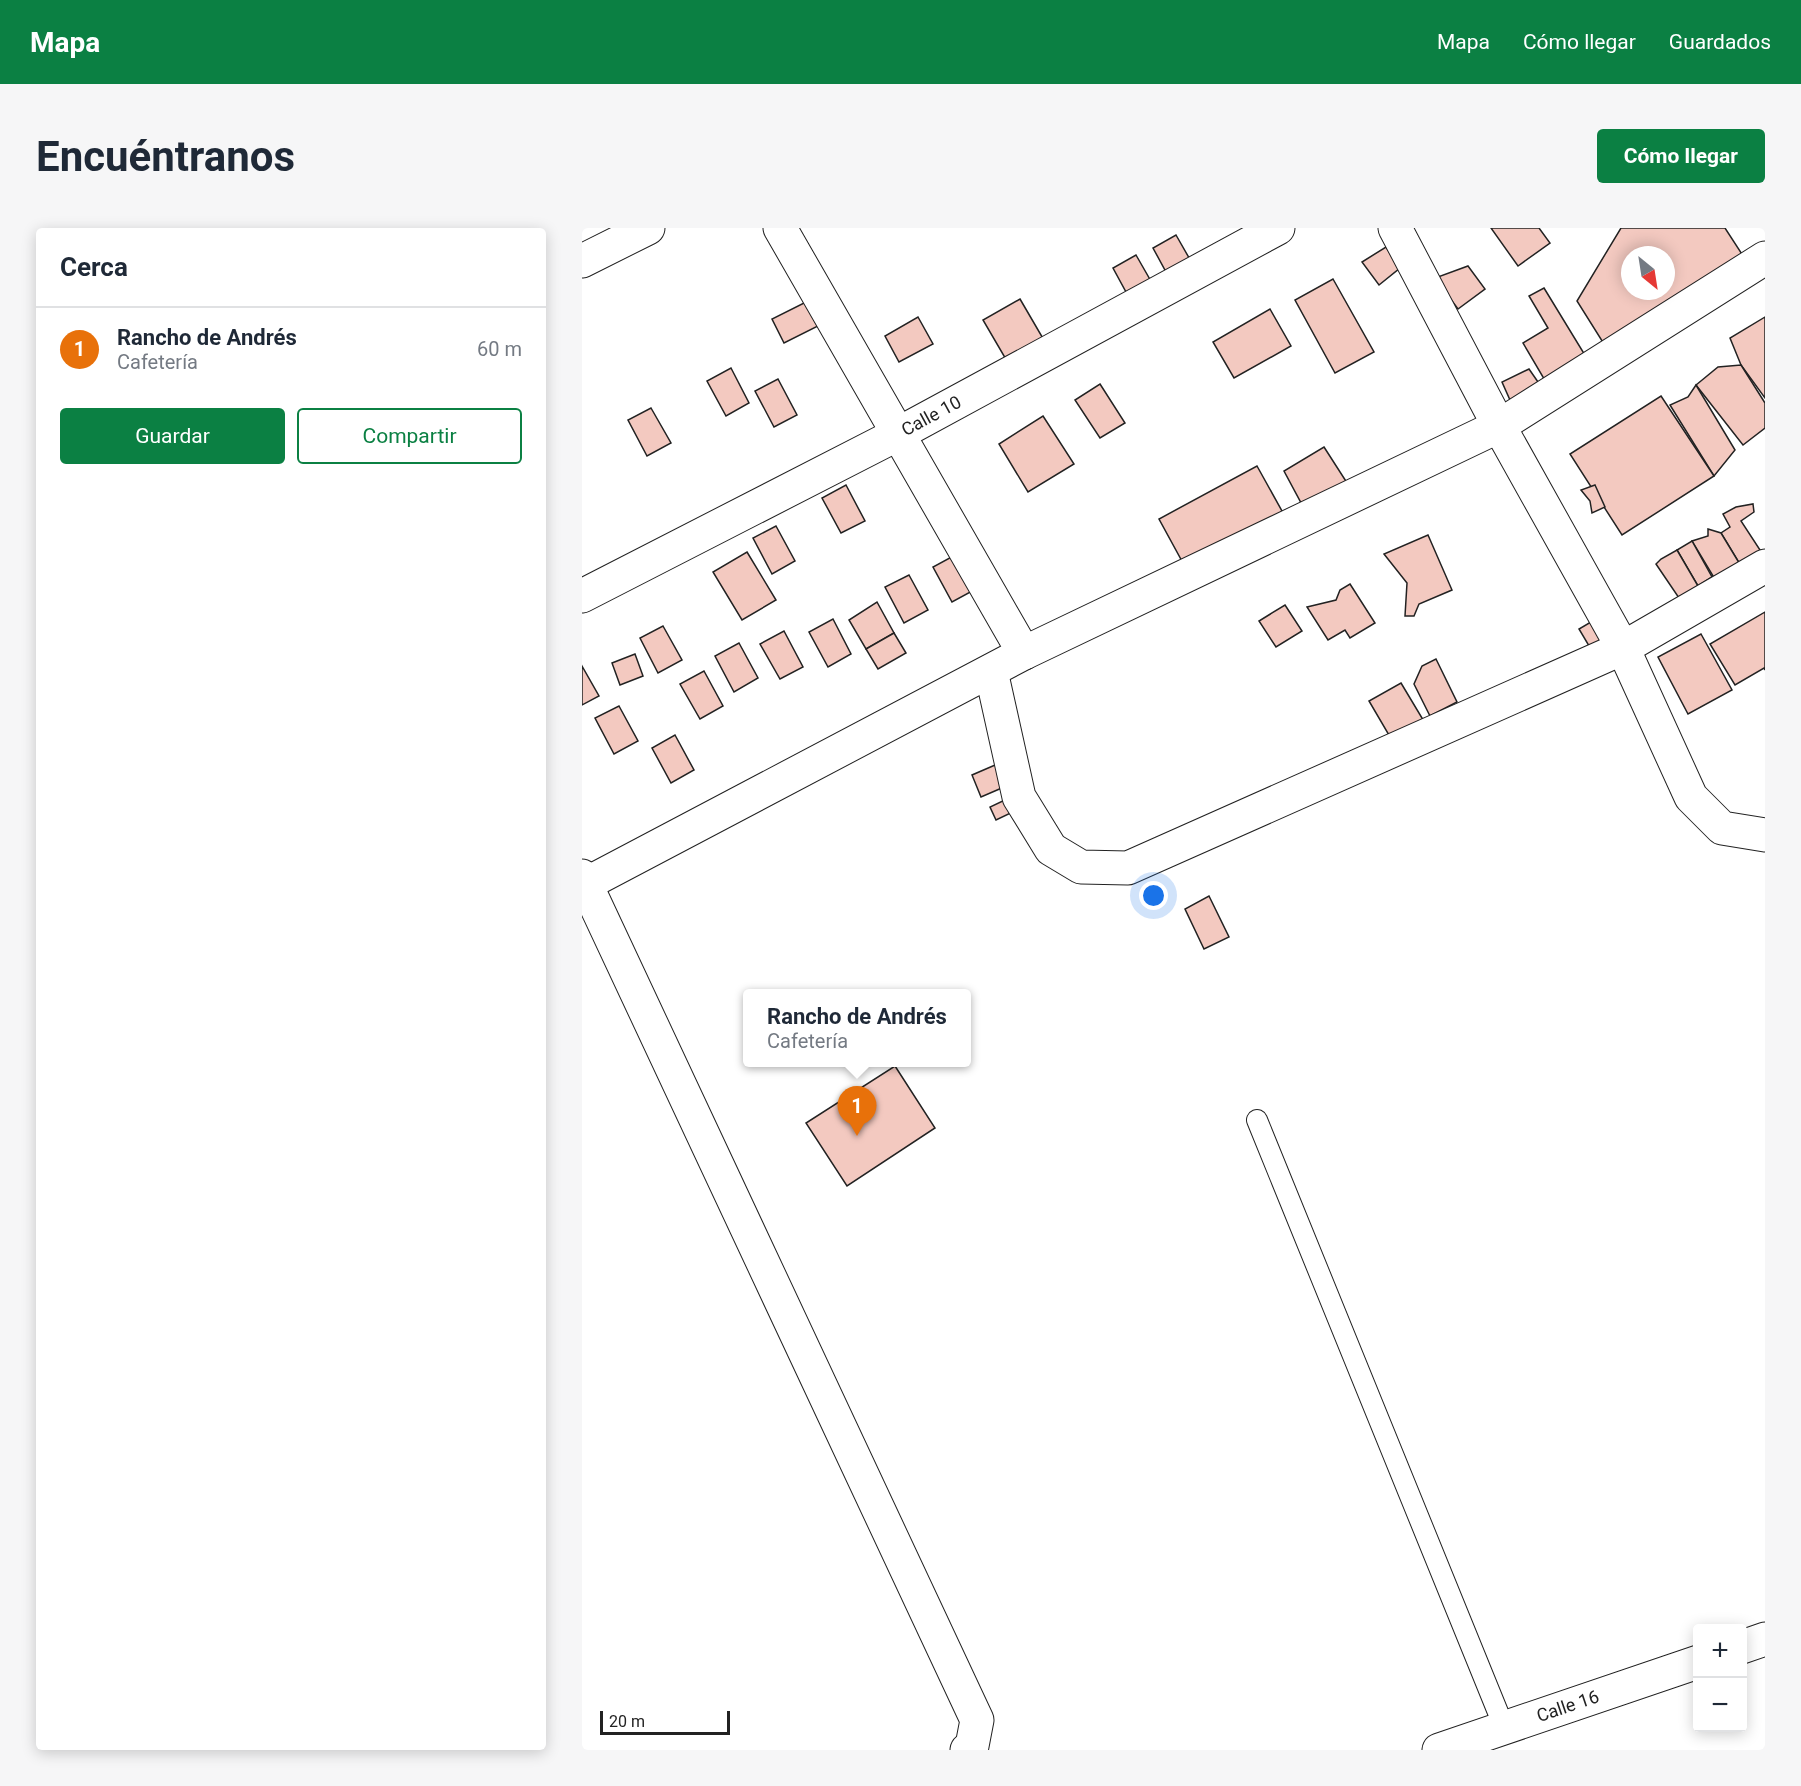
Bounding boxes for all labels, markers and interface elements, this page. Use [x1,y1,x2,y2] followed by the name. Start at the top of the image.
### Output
[30,26,100,59] text: Mapa
[1437,30,1490,54] text: Mapa
[1523,30,1636,54] text: Cómo llegar
[1669,30,1771,54] text: Guardados
[1597,129,1765,183] button: Cómo llegar
[36,132,295,181] text: Encuéntranos
[1621,246,1675,300] north arrow
[60,252,128,282] text: Cerca
[117,325,297,350] text: Rancho de Andrés
[74,337,85,361] text: 1
[477,337,522,361] text: 60 m
[117,350,198,374] text: Cafetería
[898,391,964,440] street label: Calle 10
[60,408,285,464] button: Guardar
[297,408,522,464] button: Compartir
[1139,881,1168,910] your location
[743,989,971,1067] popup
[767,1004,947,1029] text: Rancho de Andrés
[767,1029,848,1053] text: Cafetería
[838,1086,876,1136] pin: 1
[1693,1624,1747,1732] map controls
[1693,1624,1747,1678] button: +
[1693,1678,1747,1732] button: −
[1534,1685,1602,1726] street label: Calle 16
[600,1708,730,1736] scale bar
[609,1712,645,1731] text: 20 m

